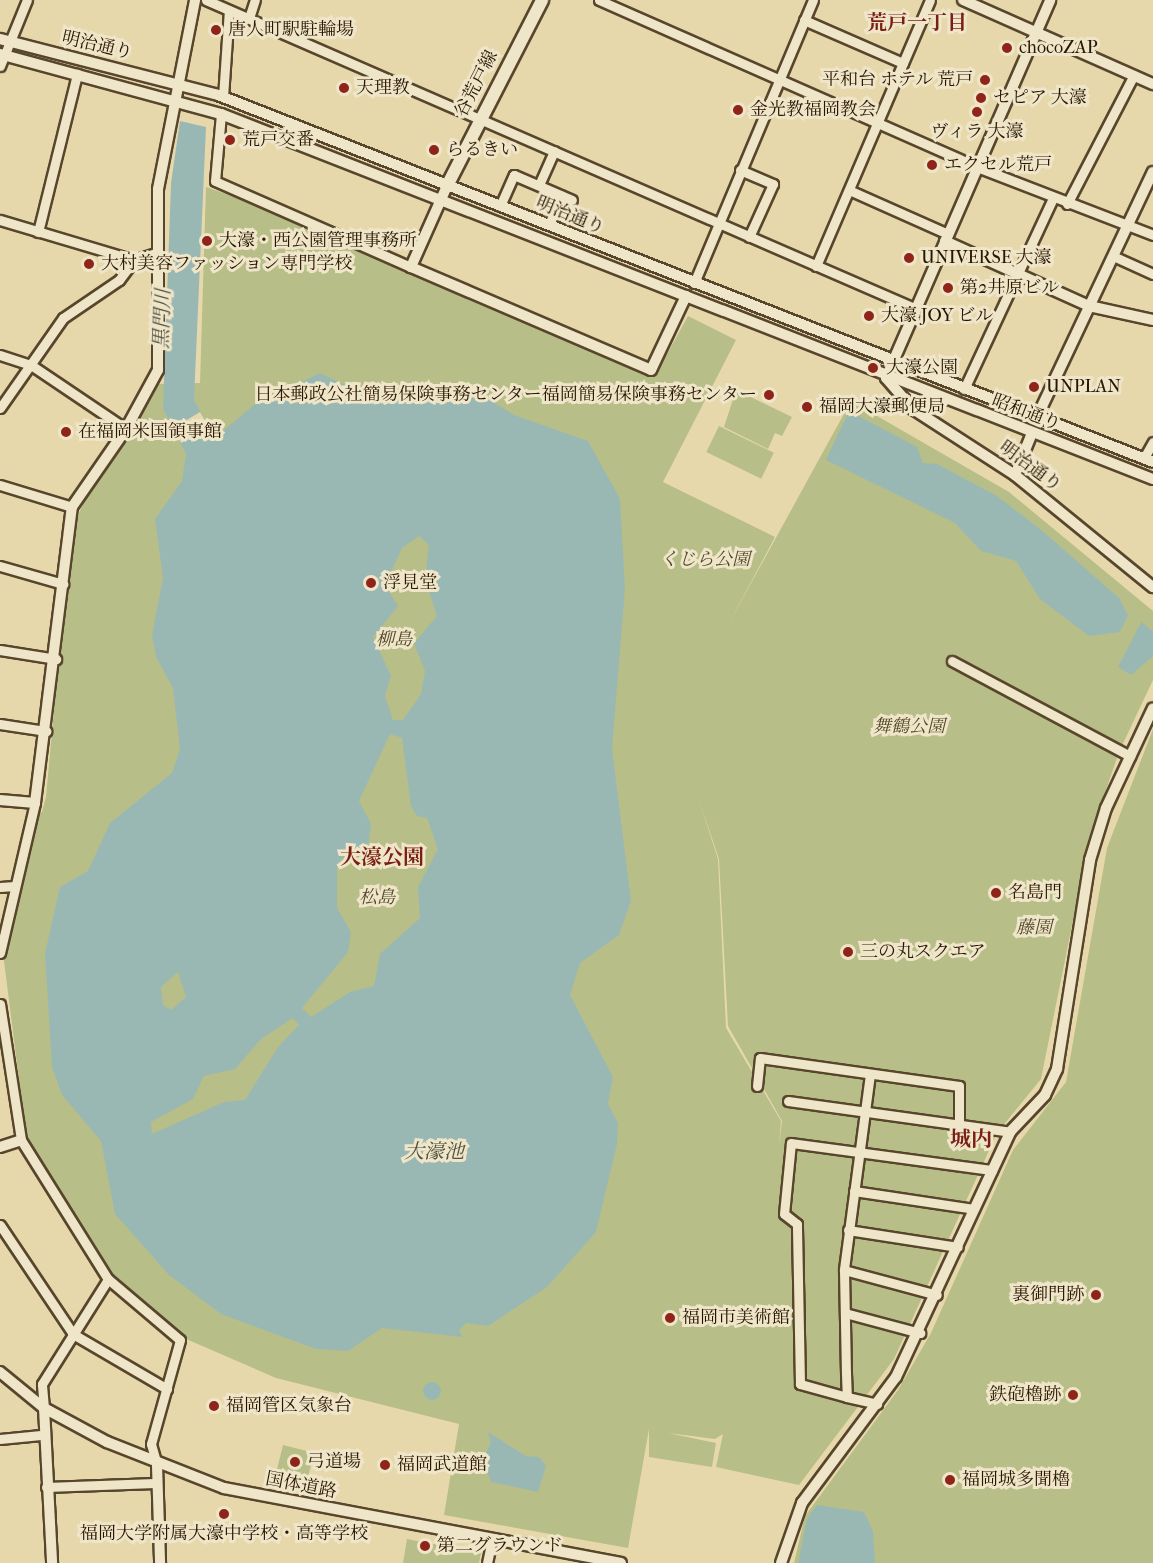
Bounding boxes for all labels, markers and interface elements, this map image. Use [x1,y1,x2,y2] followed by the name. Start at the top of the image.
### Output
[867,10,967,34] district label: 荒戸一丁目
[228,19,354,41] place label: 唐人町駅駐輪場
[209,23,223,37] marker: 唐人町駅駐輪場
[59,27,135,65] street label: 明治通り
[1019,37,1098,59] place label: chocoZAP
[1000,41,1014,55] marker: chocoZAP
[451,47,503,121] street label: 谷荒戸線
[821,69,973,91] place label: 平和台 ホテル 荒戸
[978,73,992,87] marker: 平和台 ホテル 荒戸
[356,77,410,99] place label: 天理教
[337,81,351,95] marker: 天理教
[993,87,1087,109] place label: セピア 大濠
[974,91,988,105] marker: セピア 大濠
[750,99,876,121] place label: 金光教福岡教会
[731,103,745,117] marker: 金光教福岡教会
[970,105,984,119] marker: ヴィラ 大濠
[930,121,1024,143] place label: ヴィラ 大濠
[242,129,314,151] place label: 荒戸交番
[223,133,237,147] marker: 荒戸交番
[446,139,518,161] place label: らるきい
[427,143,441,157] marker: らるきい
[944,154,1052,176] place label: エクセル荒戸
[925,158,939,172] marker: エクセル荒戸
[533,193,607,239] street label: 明治通り
[219,230,417,252] place label: 大濠・西公園管理事務所
[200,234,214,248] marker: 大濠・西公園管理事務所
[921,247,1052,269] place label: UNIVERSE 大濠
[902,251,916,265] marker: UNIVERSE 大濠
[101,253,353,275] place label: 大村美容ファッション専門学校
[82,257,96,271] marker: 大村美容ファッション専門学校
[960,277,1059,299] place label: 第2井原ビル
[941,281,955,295] marker: 第2井原ビル
[149,289,175,349] water label: 黒門川
[881,305,993,327] place label: 大濠 JOY ビル
[862,309,876,323] marker: 大濠 JOY ビル
[886,357,958,379] place label: 大濠公園
[864,359,882,377] marker: 大濠公園
[1046,376,1121,398] place label: UNPLAN
[1027,380,1041,394] marker: UNPLAN
[253,384,757,406] place label: 日本郵政公社簡易保険事務センター福岡簡易保険事務センター
[762,388,776,402] marker: 日本郵政公社簡易保険事務センター福岡簡易保険事務センター
[989,390,1063,436] street label: 昭和通り
[819,396,945,418] place label: 福岡大濠郵便局
[800,400,814,414] marker: 福岡大濠郵便局
[78,421,222,443] place label: 在福岡米国領事館
[59,425,73,439] marker: 在福岡米国領事館
[995,437,1065,497] street label: 明治通り
[660,549,750,571] park label: くじら公園
[383,572,437,594] place label: 浮見堂
[364,576,378,590] marker: 浮見堂
[376,629,412,651] park label: 柳島
[873,716,945,738] park label: 舞鶴公園
[340,844,424,870] district label: 大濠公園
[1008,882,1062,904] place label: 名島門
[989,886,1003,900] marker: 名島門
[359,887,395,909] park label: 松島
[1016,917,1052,939] park label: 藤園
[860,941,986,963] place label: 三の丸スクエア
[841,945,855,959] marker: 三の丸スクエア
[950,1126,992,1152] district label: 城内
[404,1139,464,1163] water label: 大濠池
[1012,1284,1084,1306] place label: 裏御門跡
[1089,1288,1103,1302] marker: 裏御門跡
[682,1307,790,1329] place label: 福岡市美術館
[663,1311,677,1325] marker: 福岡市美術館
[989,1384,1061,1406] place label: 鉄砲櫓跡
[1066,1388,1080,1402] marker: 鉄砲櫓跡
[226,1395,352,1417] place label: 福岡管区気象台
[207,1399,221,1413] marker: 福岡管区気象台
[307,1451,361,1473] place label: 弓道場
[397,1454,487,1476] place label: 福岡武道館
[288,1455,302,1469] marker: 弓道場
[378,1458,392,1472] marker: 福岡武道館
[264,1469,338,1503] street label: 国体道路
[962,1469,1070,1491] place label: 福岡城多聞櫓
[943,1473,957,1487] marker: 福岡城多聞櫓
[217,1507,231,1521] marker: 福岡大学附属大濠中学校・高等学校
[80,1523,368,1545] place label: 福岡大学附属大濠中学校・高等学校
[437,1535,563,1557] place label: 第二グラウンド
[418,1539,432,1553] marker: 第二グラウンド

